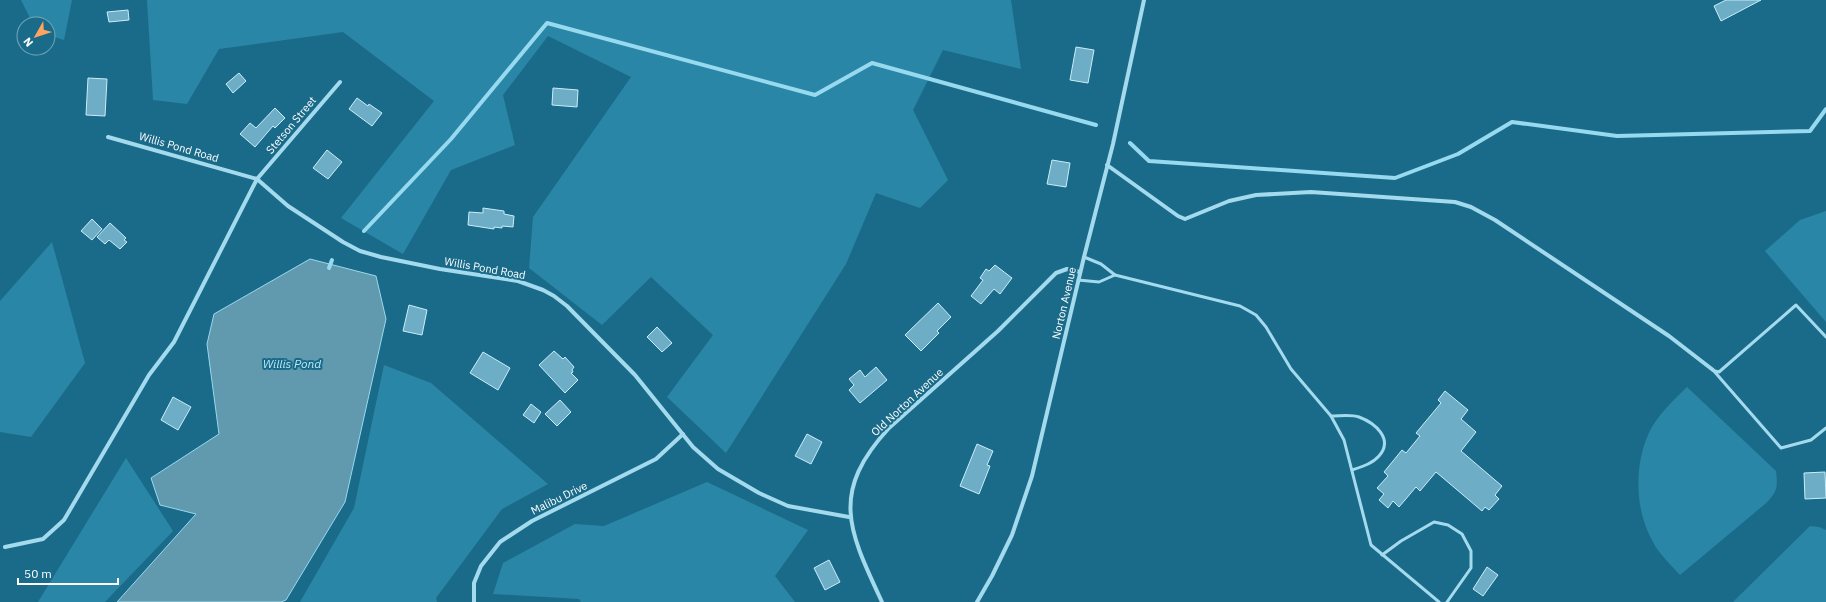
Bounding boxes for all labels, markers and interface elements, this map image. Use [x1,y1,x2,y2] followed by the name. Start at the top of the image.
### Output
[16,16,56,56] north arrow
[20,35,36,50] text: N
[263,93,319,157] street label: Stetson Street
[138,129,220,165] street label: Willis Pond Road
[443,254,527,282] street label: Willis Pond Road
[1049,266,1079,340] street label: Norton Avenue
[263,356,321,371] water label: Willis Pond
[868,365,946,439] street label: Old Norton Avenue
[528,478,590,518] street label: Malibu Drive
[18,560,118,586] scale bar
[24,566,52,581] text: 50 m

